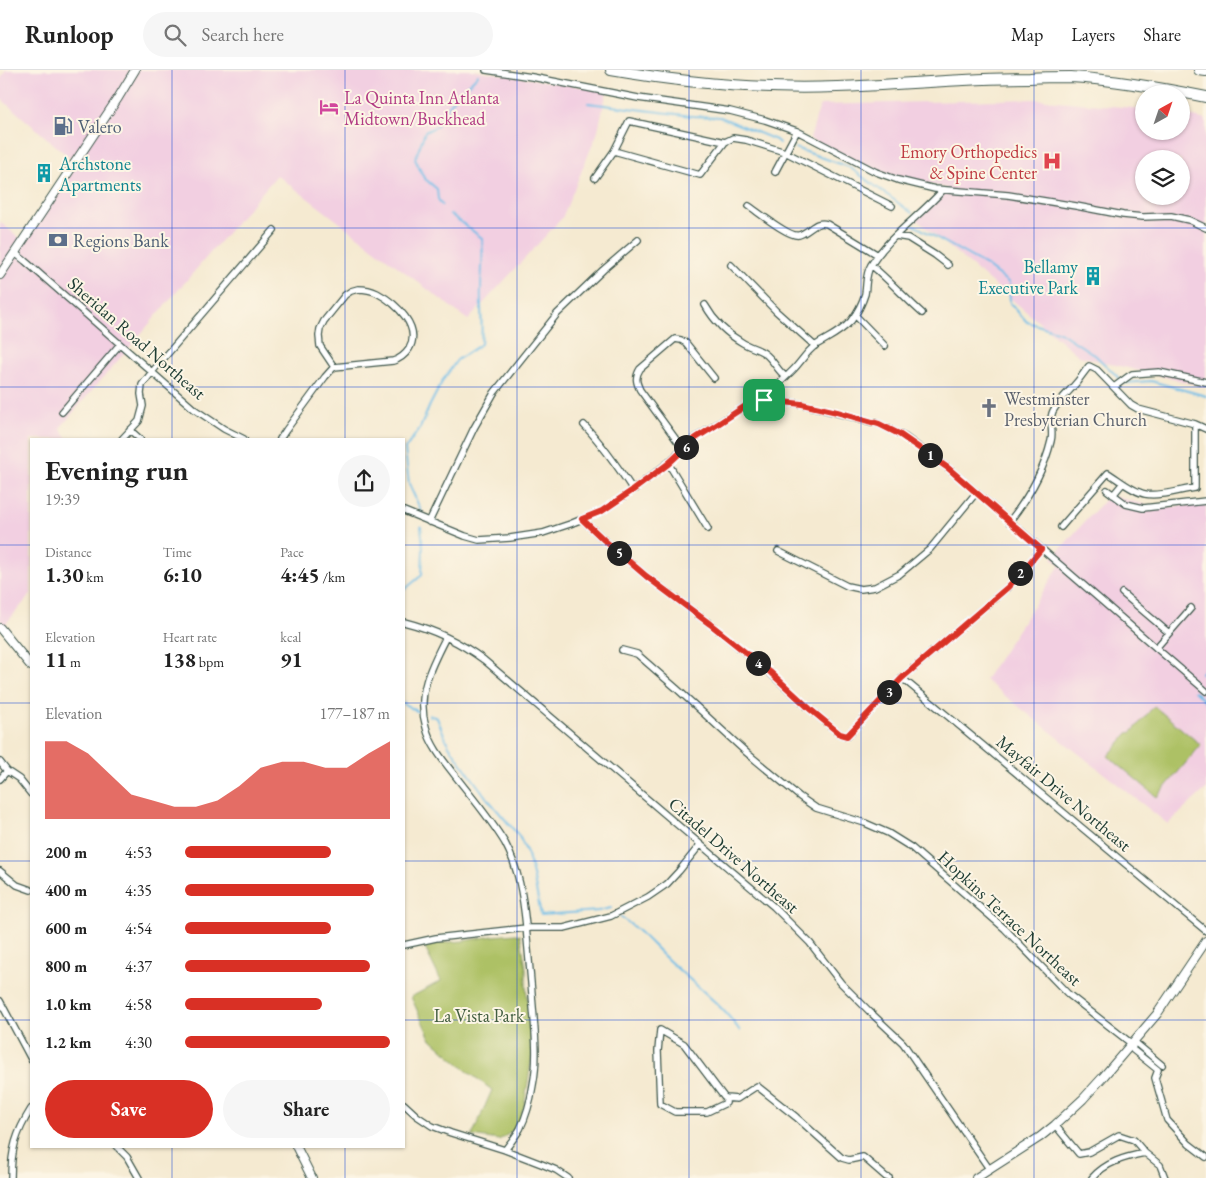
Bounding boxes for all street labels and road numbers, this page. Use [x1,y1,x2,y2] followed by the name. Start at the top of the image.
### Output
[63,272,211,404] street label: Sheridan Road Northeast
[992,730,1136,856] street label: Mayfair Drive Northeast
[664,792,804,918] street label: Citadel Drive Northeast
[933,845,1087,991] street label: Hopkins Terrace Northeast

